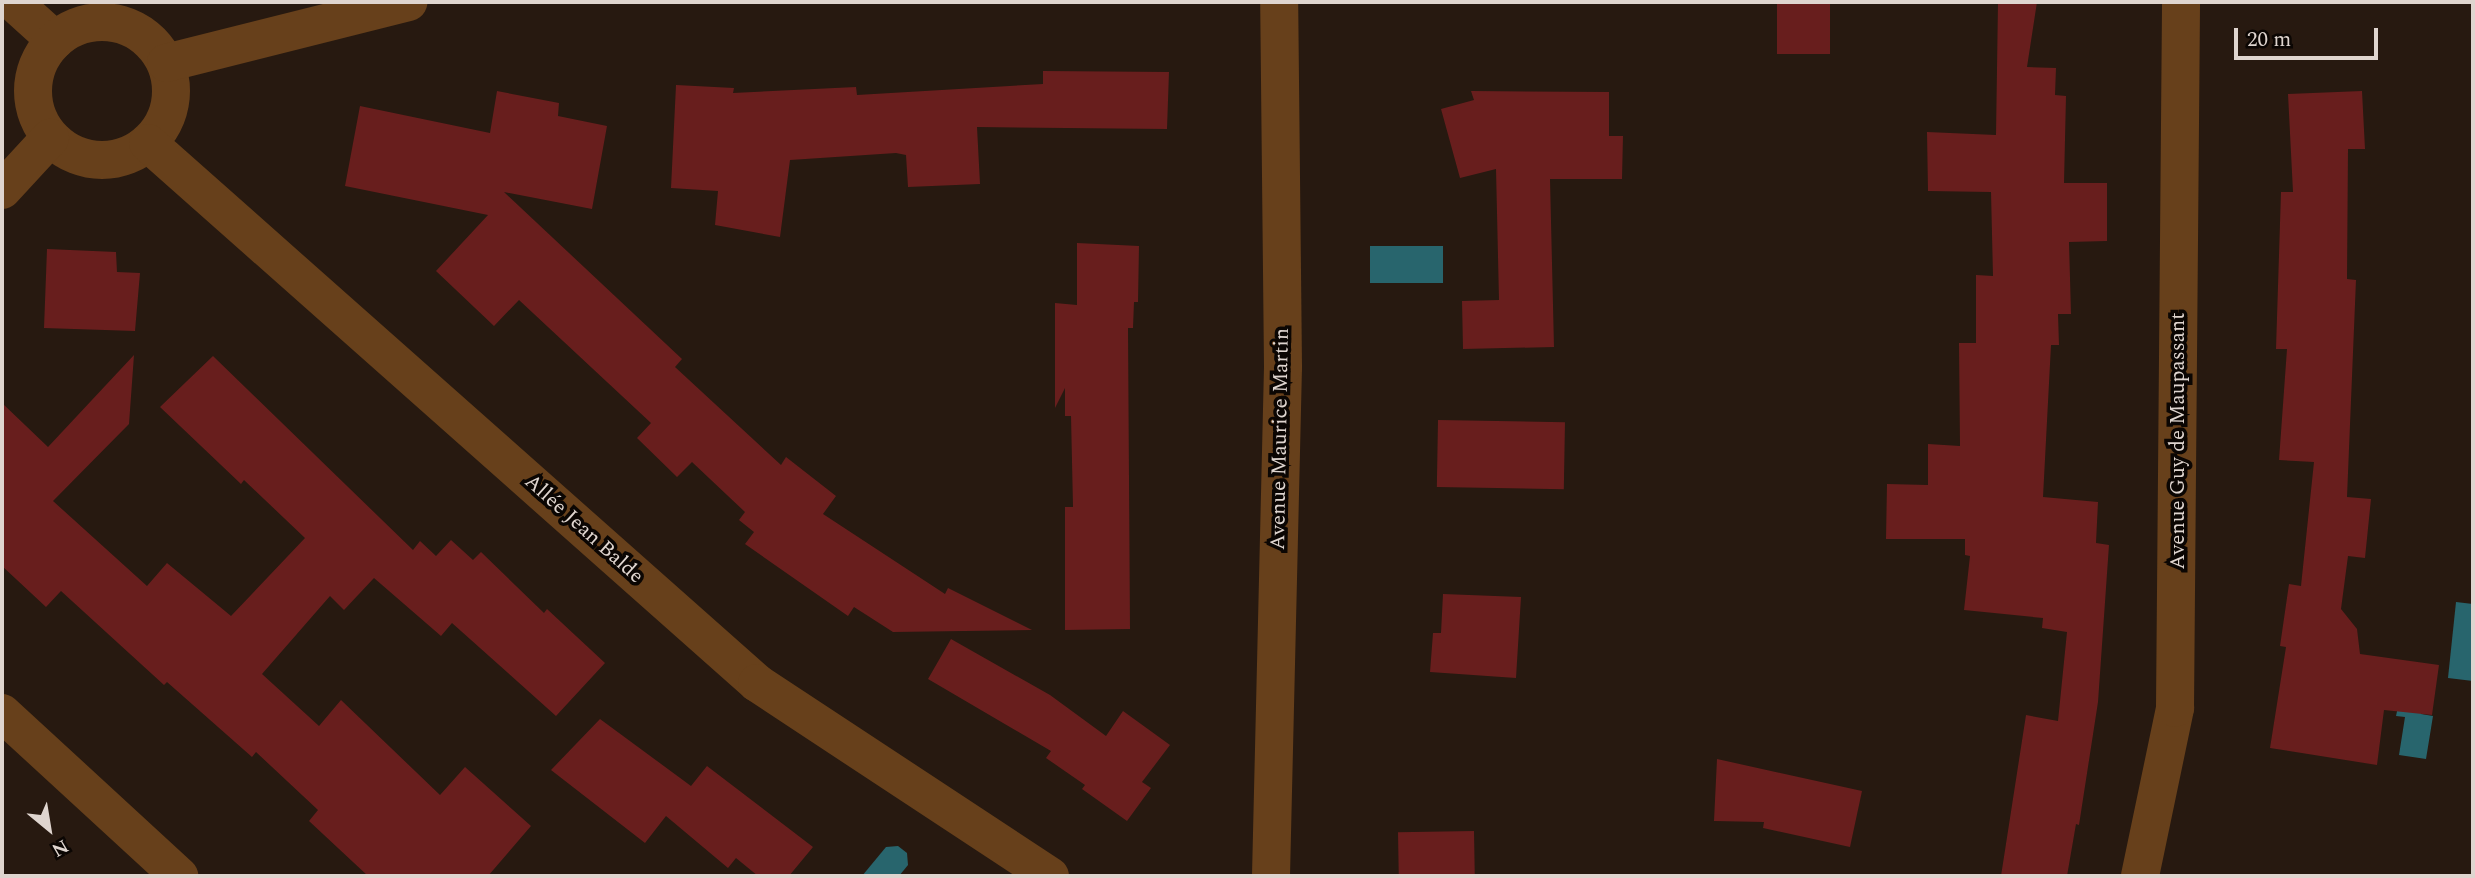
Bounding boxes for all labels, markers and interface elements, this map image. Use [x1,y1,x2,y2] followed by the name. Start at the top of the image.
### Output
[2237,14,2380,58] scale bar
[2247,24,2291,56] text: 20 m
[2165,312,2191,570] street label: Avenue Guy de Maupassant
[1265,328,1295,550] street label: Avenue Maurice Martin
[519,469,649,589] street label: Allée Jean Balde
[14,794,84,864] north arrow
[46,831,74,864] text: N

